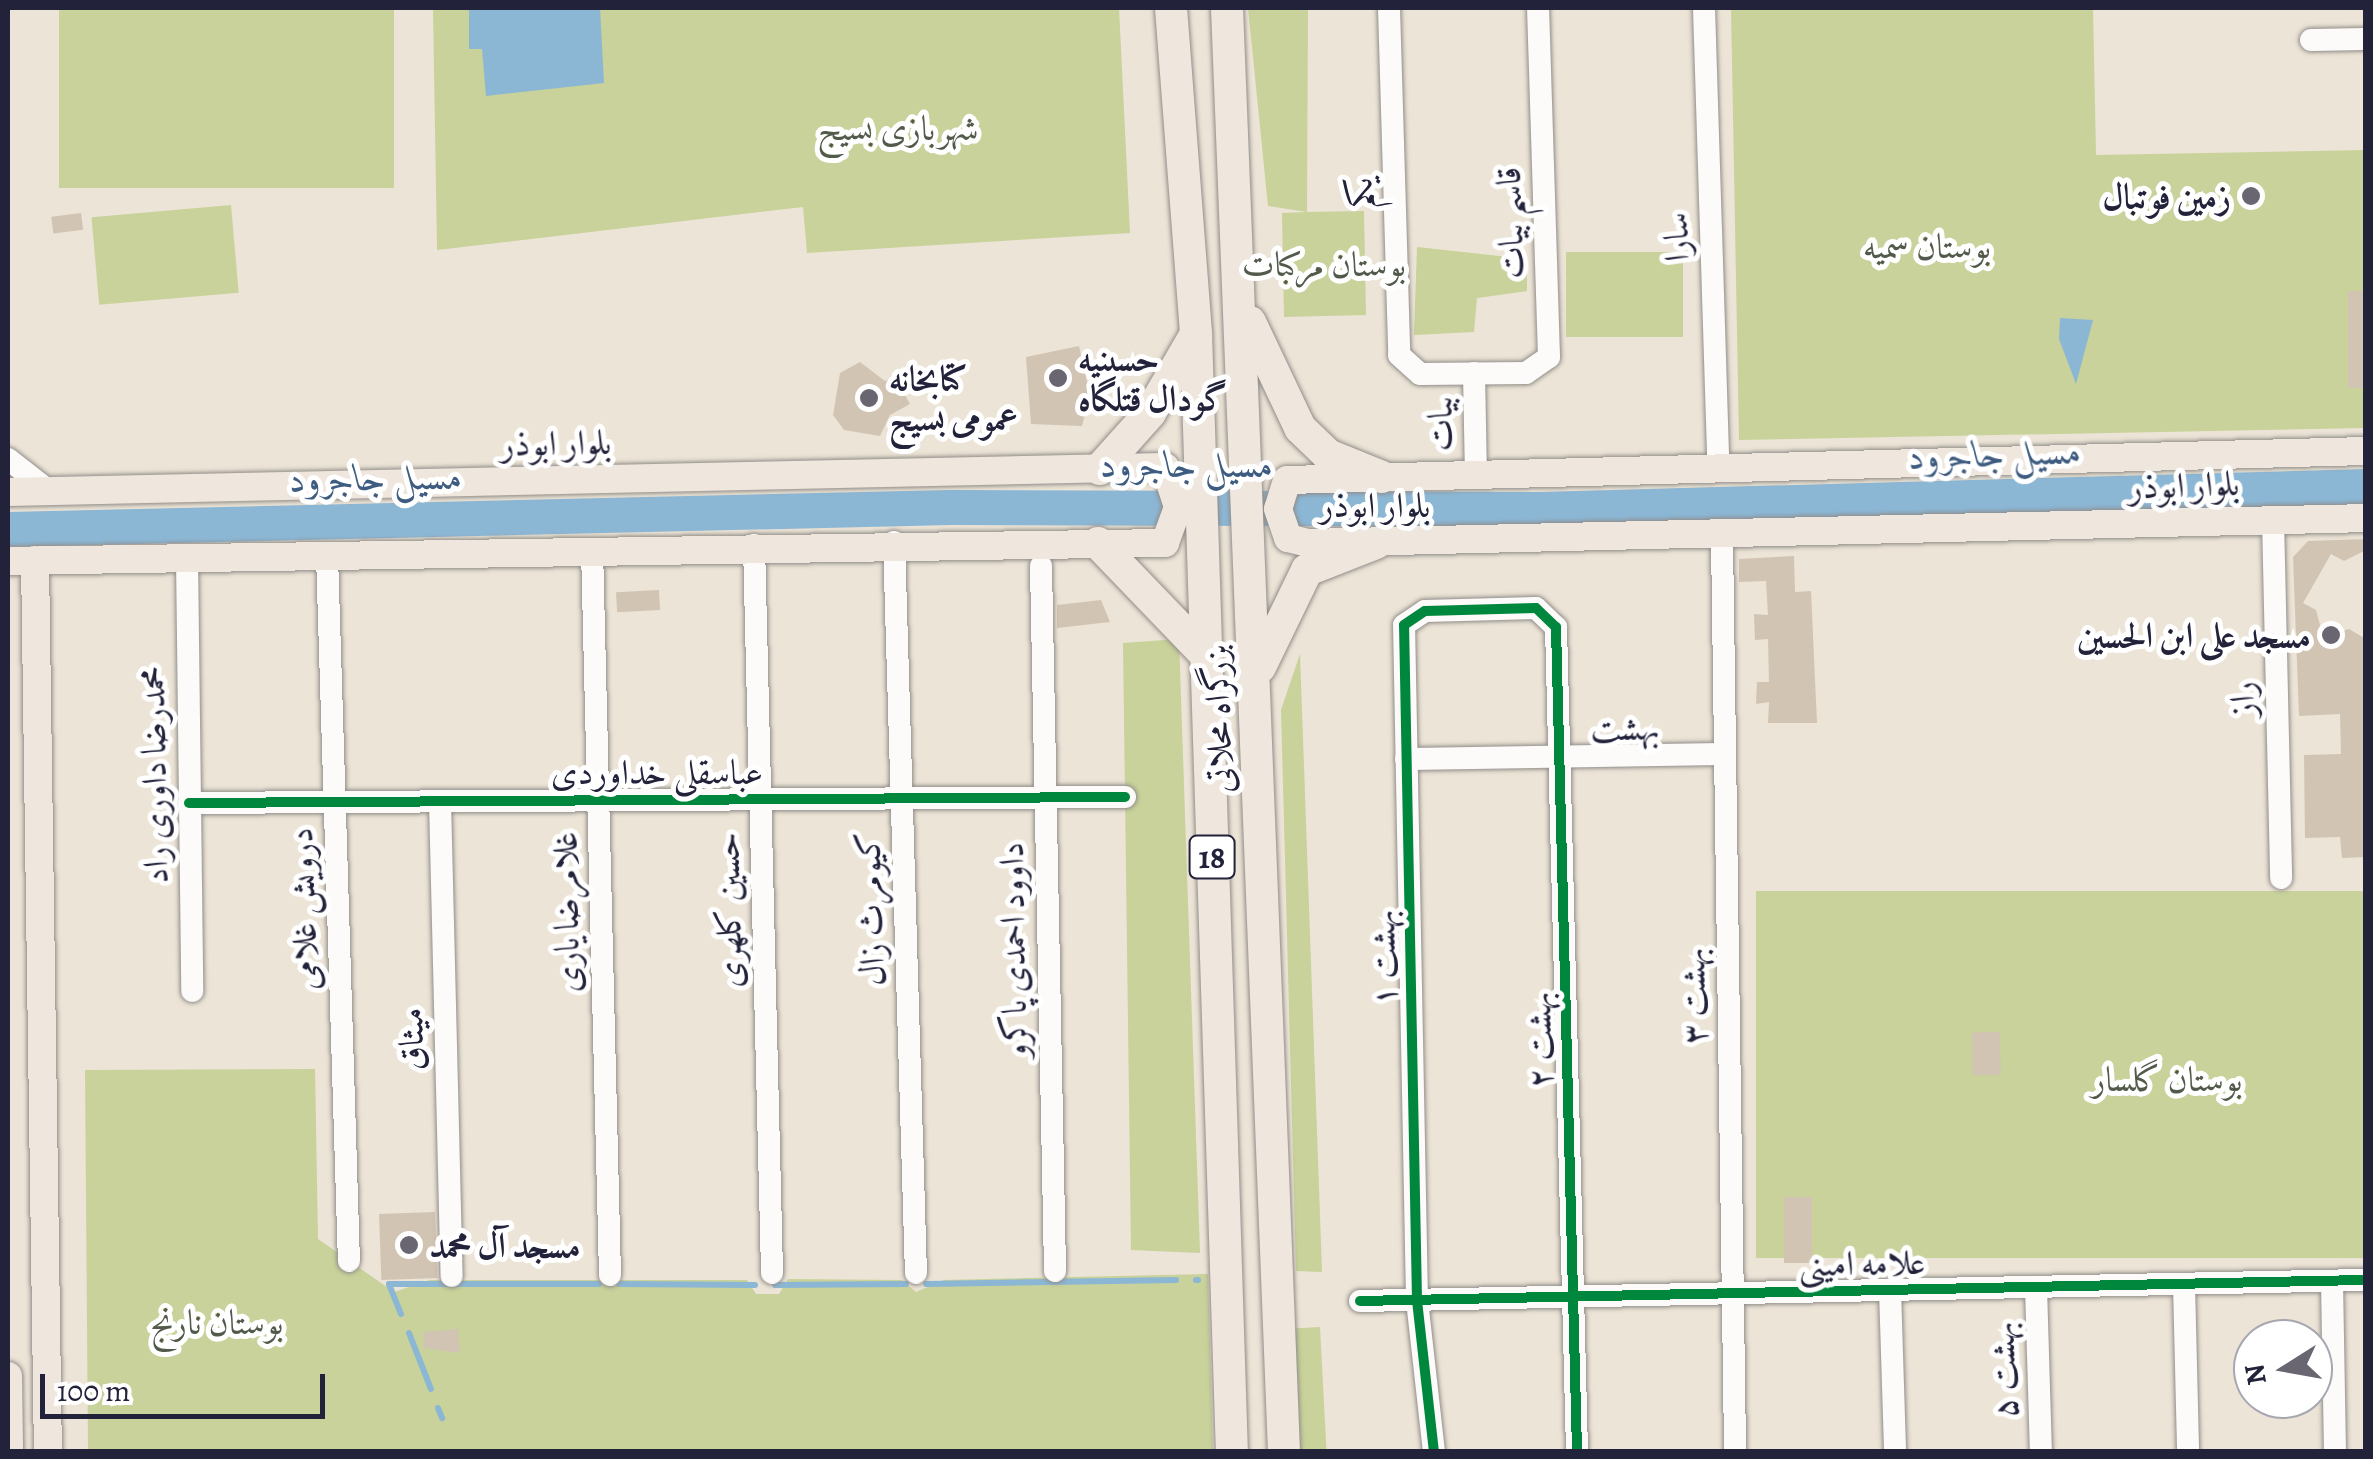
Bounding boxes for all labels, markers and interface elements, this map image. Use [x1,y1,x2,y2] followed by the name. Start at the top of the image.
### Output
[817,107,979,149] park label: شهربازی بسیج
[1487,166,1533,280] street label: قاسم بیات
[2102,175,2231,217] place label: زمین فوتبال
[1338,177,1382,209] street label: یکم
[2240,185,2262,207] marker: زمین فوتبال
[1654,212,1698,262] street label: سارا
[1863,225,1991,267] park label: بوستان سمیه
[1242,243,1406,285] park label: بوستان مرکبات
[1078,337,1227,419] place label: حسینیه گودال قتلگاه
[889,357,1018,439] place label: کتابخانه عمومی بسیج
[1047,367,1069,389] marker: حسینیه گودال قتلگاه
[858,387,880,409] marker: کتابخانه عمومی بسیج
[1419,396,1461,452] street label: بیات
[500,421,612,465] street label: بلوار ابوذر
[1907,428,2083,480] water label: مسیل جاجرود
[1100,442,1274,488] water label: مسیل جاجرود
[289,454,463,502] water label: مسیل جاجرود
[2128,462,2240,508] street label: بلوار ابوذر
[1319,484,1431,526] street label: بلوار ابوذر
[2077,614,2311,656] place label: مسجد علی ابن الحسین
[2320,624,2342,646] marker: مسجد علی ابن الحسین
[1194,644,1242,794] street label: بزرگراه محلاتی
[131,666,177,884] street label: محمدرضا داوری راد
[2221,681,2263,717] street label: راز
[1590,706,1660,750] street label: بهشت
[551,751,763,793] street label: عباسقلی خداوردی
[279,827,327,991] street label: درویش غلامی
[1187,830,1237,884] road number: 18
[544,831,588,993] street label: غلامرضا یاری
[846,831,894,987] street label: کیومرث زال
[706,832,750,988] street label: حسین کلهری
[990,842,1036,1058] street label: داوود احمدی پاکرو
[1361,909,1405,1007] street label: بهشت ۱
[1671,947,1715,1045] street label: بهشت ۳
[1517,991,1561,1089] street label: بهشت ۲
[389,1007,433,1071] street label: میثاق
[2091,1058,2243,1100] park label: بوستان گلسار
[429,1224,581,1266] place label: مسجد آل محمد
[398,1234,420,1256] marker: مسجد آل محمد
[1798,1241,1926,1285] street label: علامه امینی
[150,1301,284,1343] park label: بوستان نارنج
[2233,1319,2333,1419] north arrow
[1980,1321,2026,1419] street label: بهشت ۵
[45,1354,330,1416] scale bar
[2235,1361,2276,1388] text: N
[57,1371,130,1411] text: 100 m

